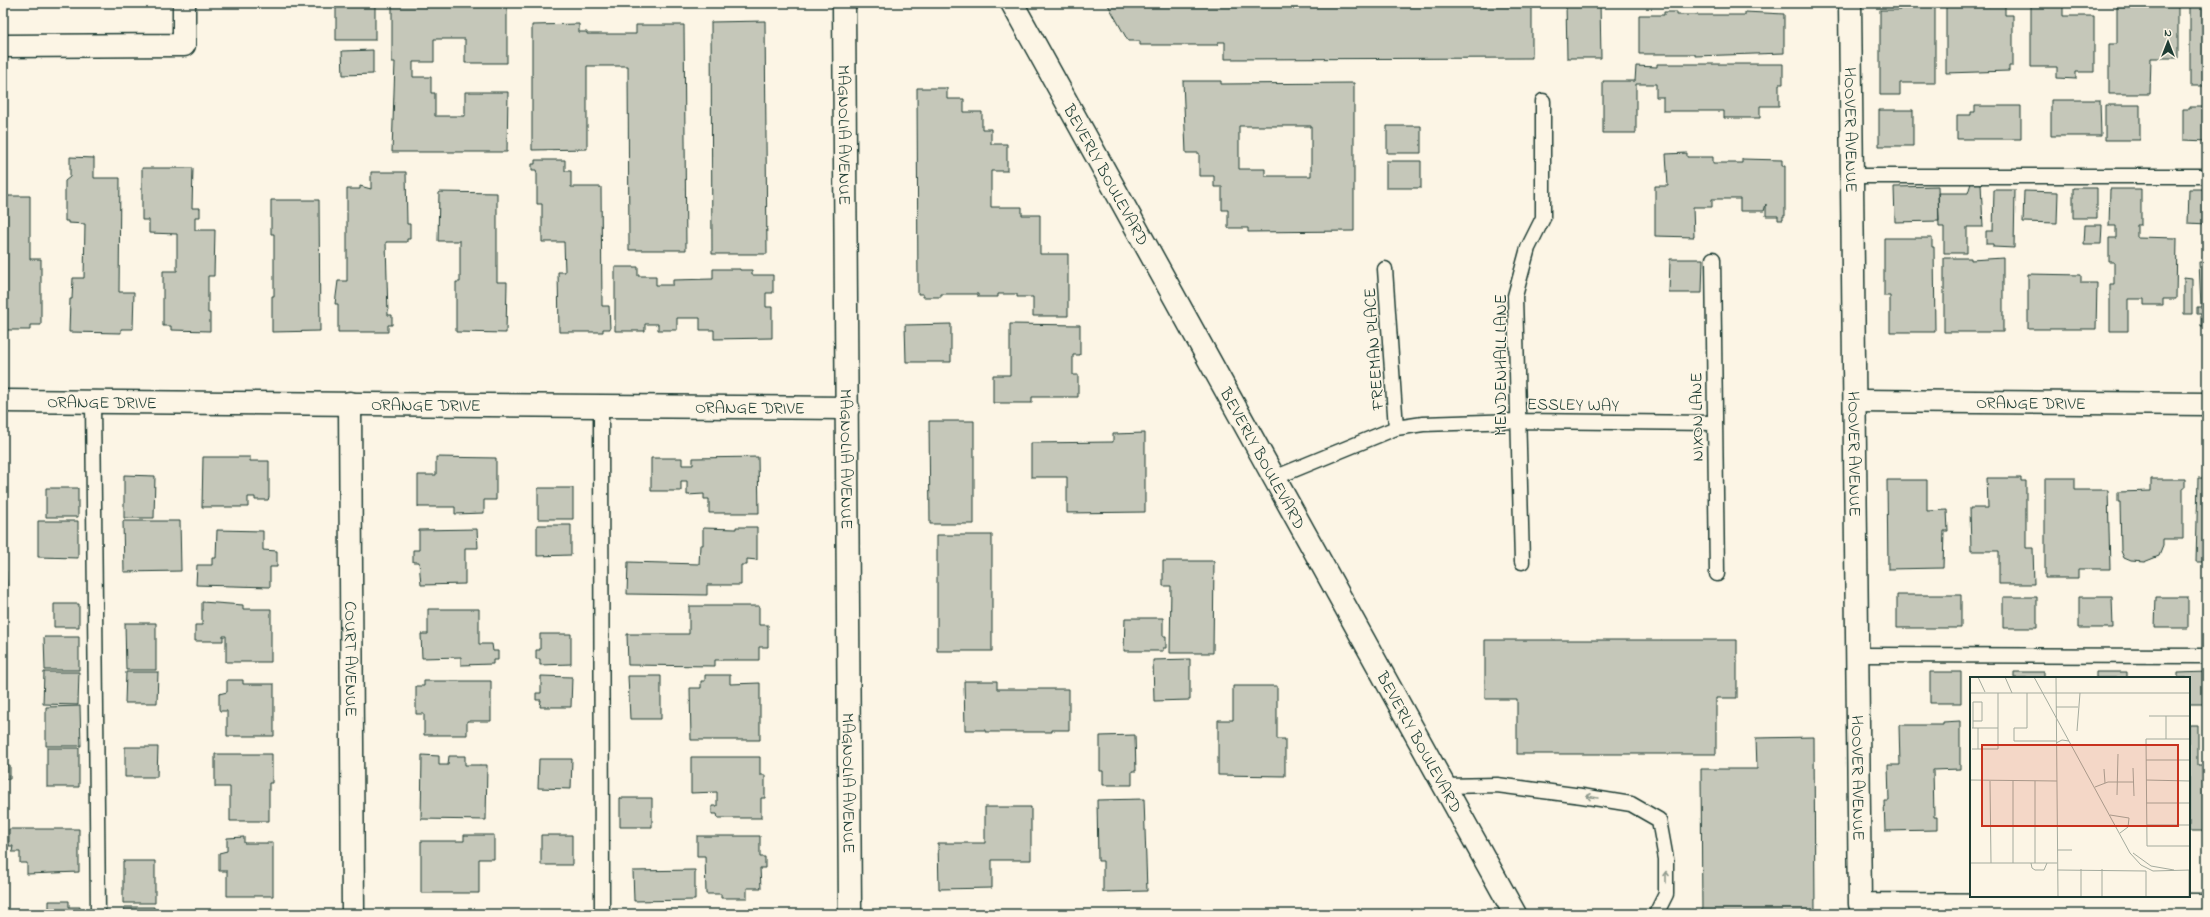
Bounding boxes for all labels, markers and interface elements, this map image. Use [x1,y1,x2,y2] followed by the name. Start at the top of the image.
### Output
[2148,22,2188,62] north arrow
[2164,25,2172,41] text: N
[830,65,856,205] street label: MAGNOLIA AVENUE
[1837,67,1863,193] street label: HOOVER AVENUE
[1056,99,1155,251] street label: BEVERLY BOULEVARD
[1358,287,1391,412] street label: FREEMAN PLACE
[1489,294,1514,436] street label: MENDENHALL LANE
[1684,372,1711,462] street label: NIXON LANE
[1212,383,1311,534] street label: BEVERLY BOULEVARD
[833,389,858,529] street label: MAGNOLIA AVENUE
[47,390,157,416] street label: ORANGE DRIVE
[1840,391,1867,517] street label: HOOVER AVENUE
[1976,391,2086,417] street label: ORANGE DRIVE
[1527,392,1619,419] street label: ESSLEY WAY
[371,393,481,419] street label: ORANGE DRIVE
[695,396,805,422] street label: ORANGE DRIVE
[337,601,363,717] street label: COURT AVENUE
[1369,666,1468,818] street label: BEVERLY BOULEVARD
[1970,677,2190,897] inset map
[835,713,861,853] street label: MAGNOLIA AVENUE
[1844,715,1870,841] street label: HOOVER AVENUE
[1585,793,1598,801] one-way arrow
[1662,871,1670,884] one-way arrow

